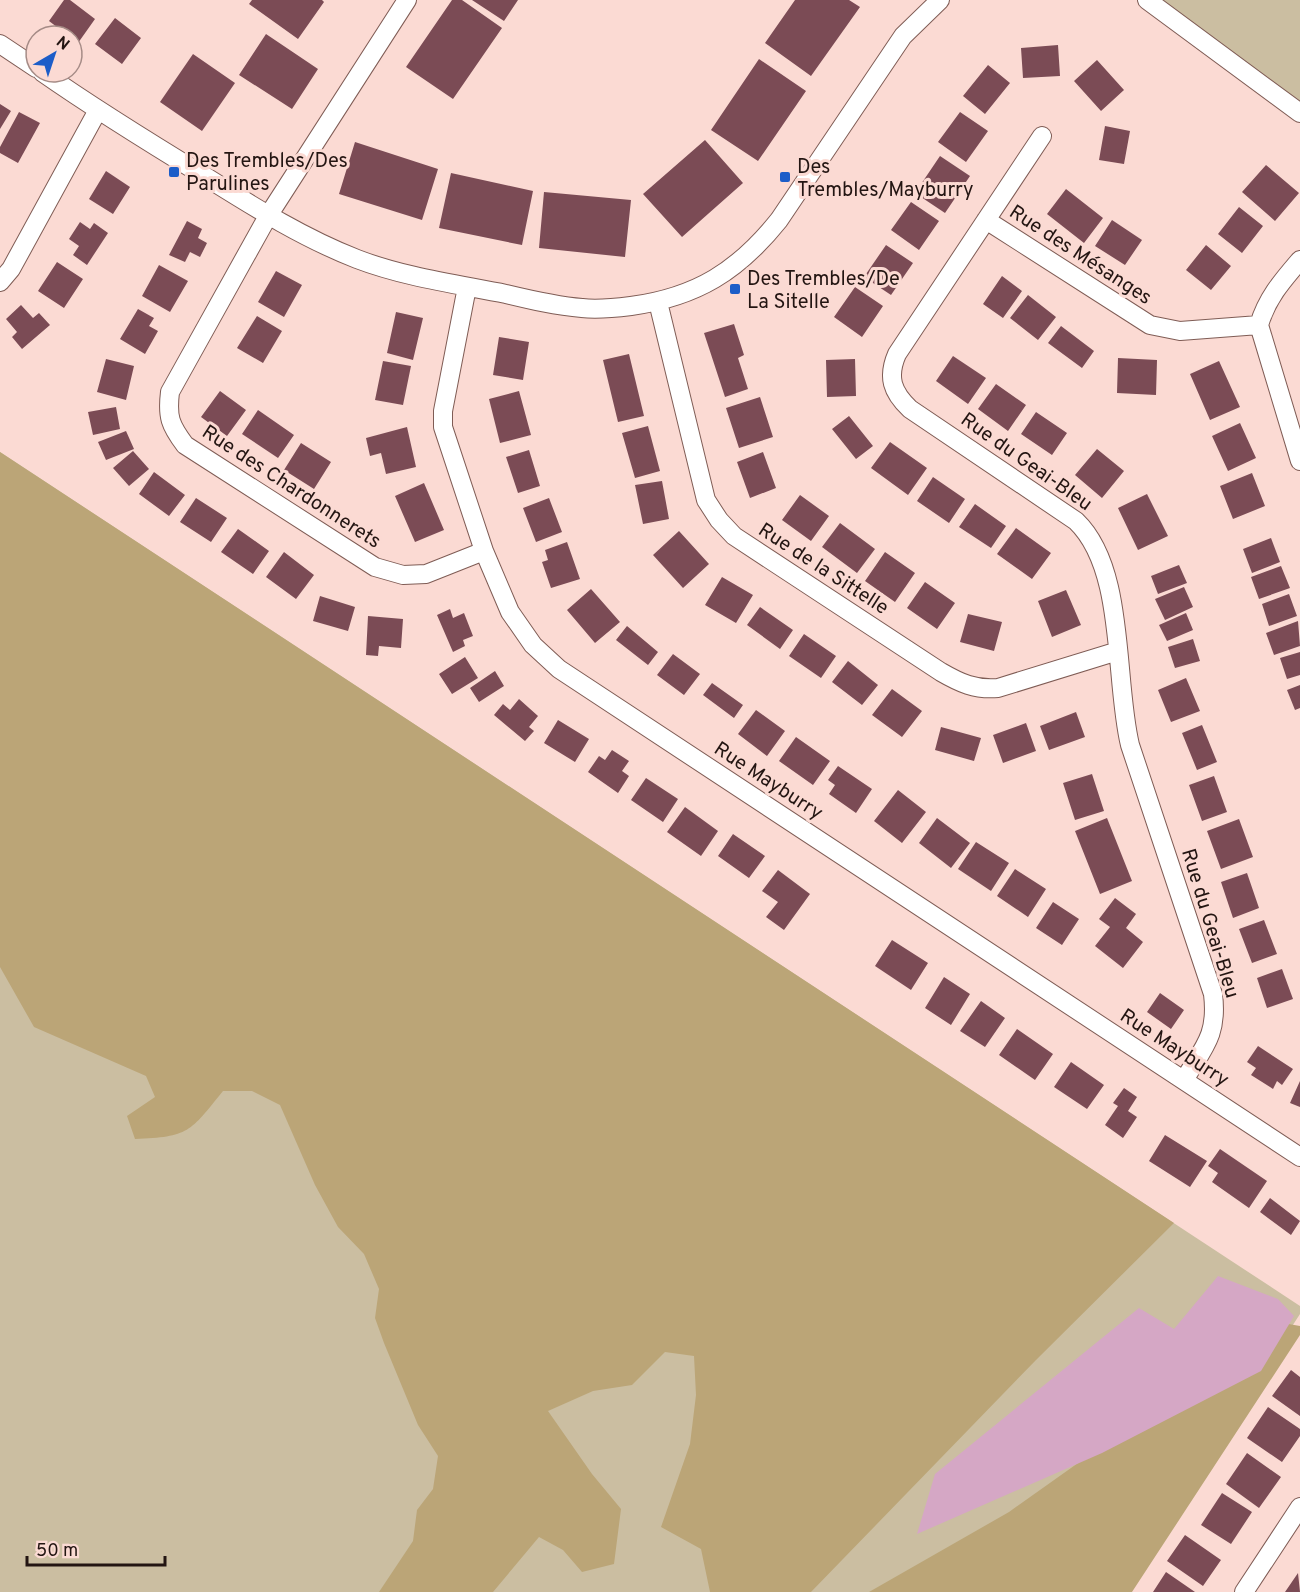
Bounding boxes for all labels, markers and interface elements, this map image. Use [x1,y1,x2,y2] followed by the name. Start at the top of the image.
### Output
[24,24,84,84] north arrow
[51,33,73,55] text: N
[186,149,348,198] place label: Des Trembles/Des Parulines
[797,155,974,204] place label: Des Trembles/Mayburry
[167,165,181,179] marker: Des Trembles/Des Parulines
[778,170,792,184] marker: Des Trembles/Mayburry
[1004,200,1156,312] street label: Rue des Mésanges
[747,267,900,316] place label: Des Trembles/De La Sitelle
[728,282,742,296] marker: Des Trembles/De La Sitelle
[955,408,1097,518] street label: Rue du Geai-Bleu
[196,420,386,555] street label: Rue des Chardonnerets
[753,518,893,622] street label: Rue de la Sittelle
[708,737,827,827] street label: Rue Mayburry
[1174,846,1244,1001] street label: Rue du Geai-Bleu
[1114,1004,1233,1094] street label: Rue Mayburry
[27,1529,165,1567] scale bar
[36,1540,78,1563] text: 50 m

